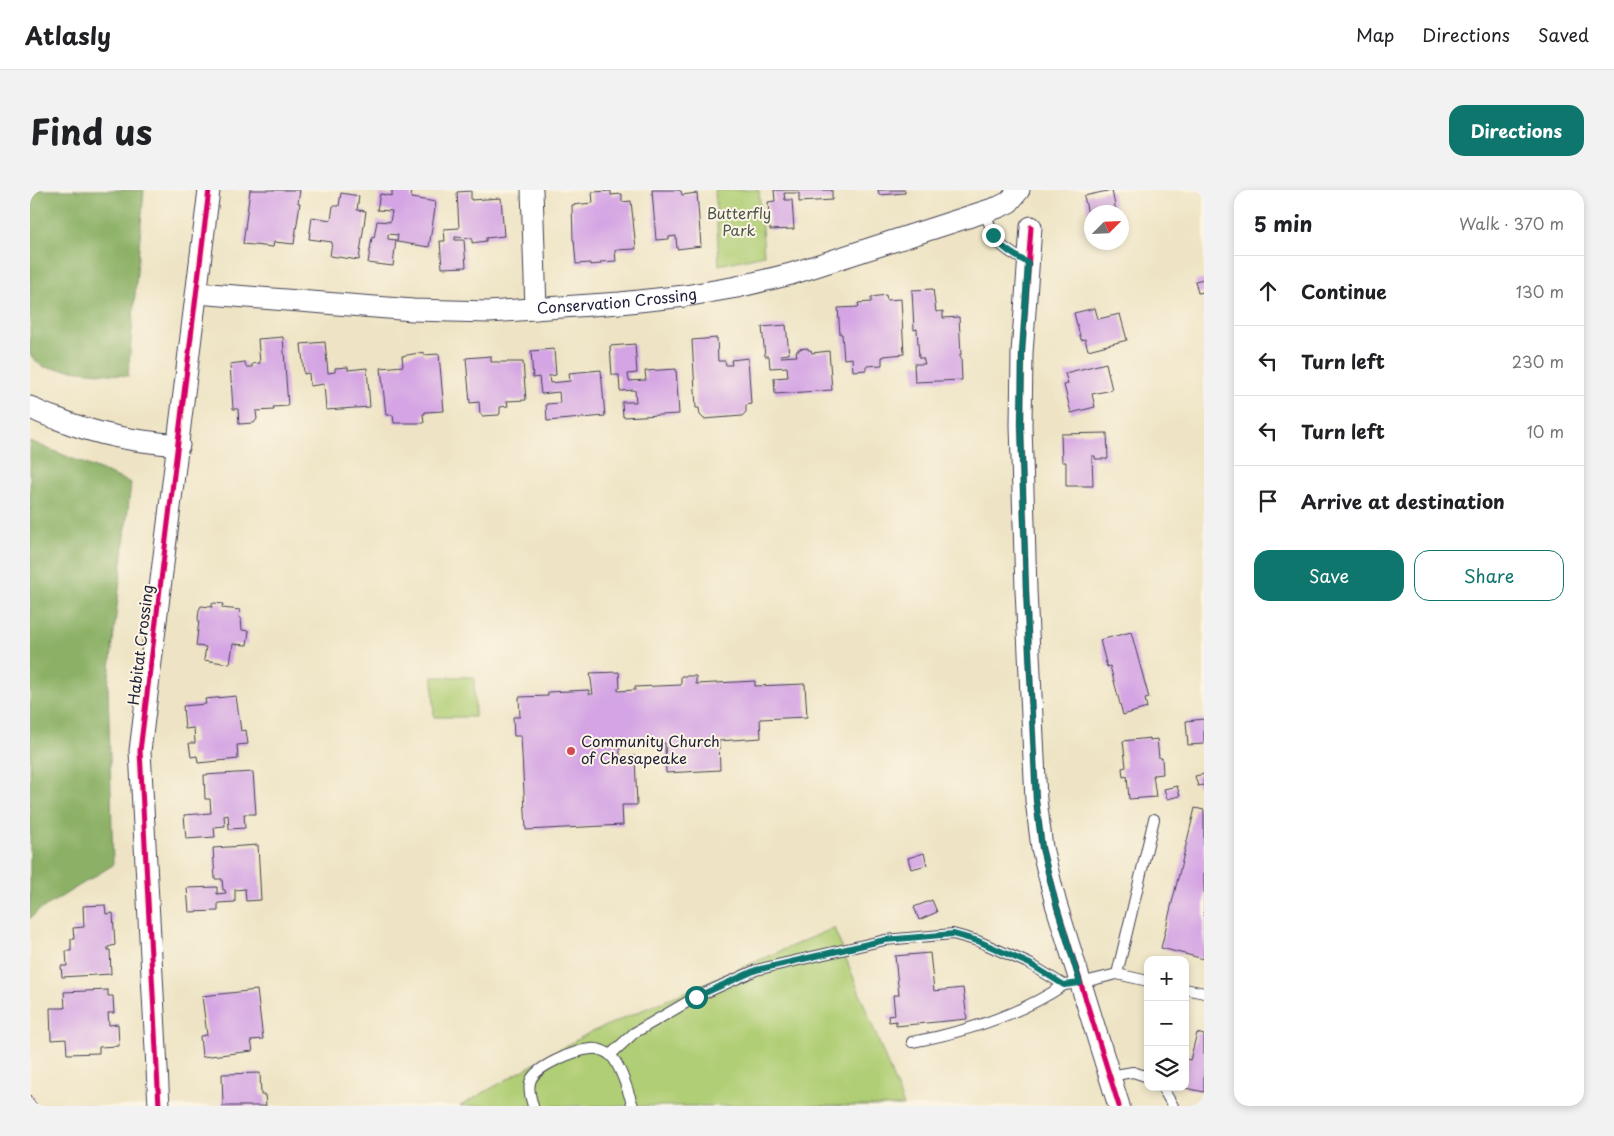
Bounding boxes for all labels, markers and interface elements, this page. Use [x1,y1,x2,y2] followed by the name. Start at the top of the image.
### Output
[25,17,111,53] text: Atlasly
[1356,21,1394,48] text: Map
[1422,21,1510,48] text: Directions
[1538,21,1589,48] text: Saved
[30,104,152,157] text: Find us
[1449,105,1584,156] button: Directions
[707,201,771,241] park label: Butterfly Park
[1084,205,1129,250] north arrow
[1254,207,1312,239] text: 5 min
[1459,211,1564,235] text: Walk · 370 m
[982,224,1005,247] route end
[1254,277,1282,305] icon: ahead
[1301,277,1387,305] text: Continue
[1516,279,1564,303] text: 130 m
[536,281,698,319] street label: Conservation Crossing
[1254,347,1282,375] icon: left
[1301,347,1385,375] text: Turn left
[1512,349,1564,373] text: 230 m
[1254,417,1282,445] icon: left
[1301,417,1385,445] text: Turn left
[1527,419,1564,443] text: 10 m
[1254,487,1282,515] icon: arrive
[1301,487,1505,515] text: Arrive at destination
[1254,550,1404,601] button: Save
[1414,550,1564,601] button: Share
[121,583,158,706] street label: Habitat Crossing
[581,729,720,769] place label: Community Church of Chesapeake
[565,745,577,757] marker: Community Church of Chesapeake
[1144,956,1189,1091] map controls
[1144,956,1189,1001] button: +
[685,986,708,1009] route start
[1144,1001,1189,1046] button: −
[1144,1046,1189,1091] button: layers

